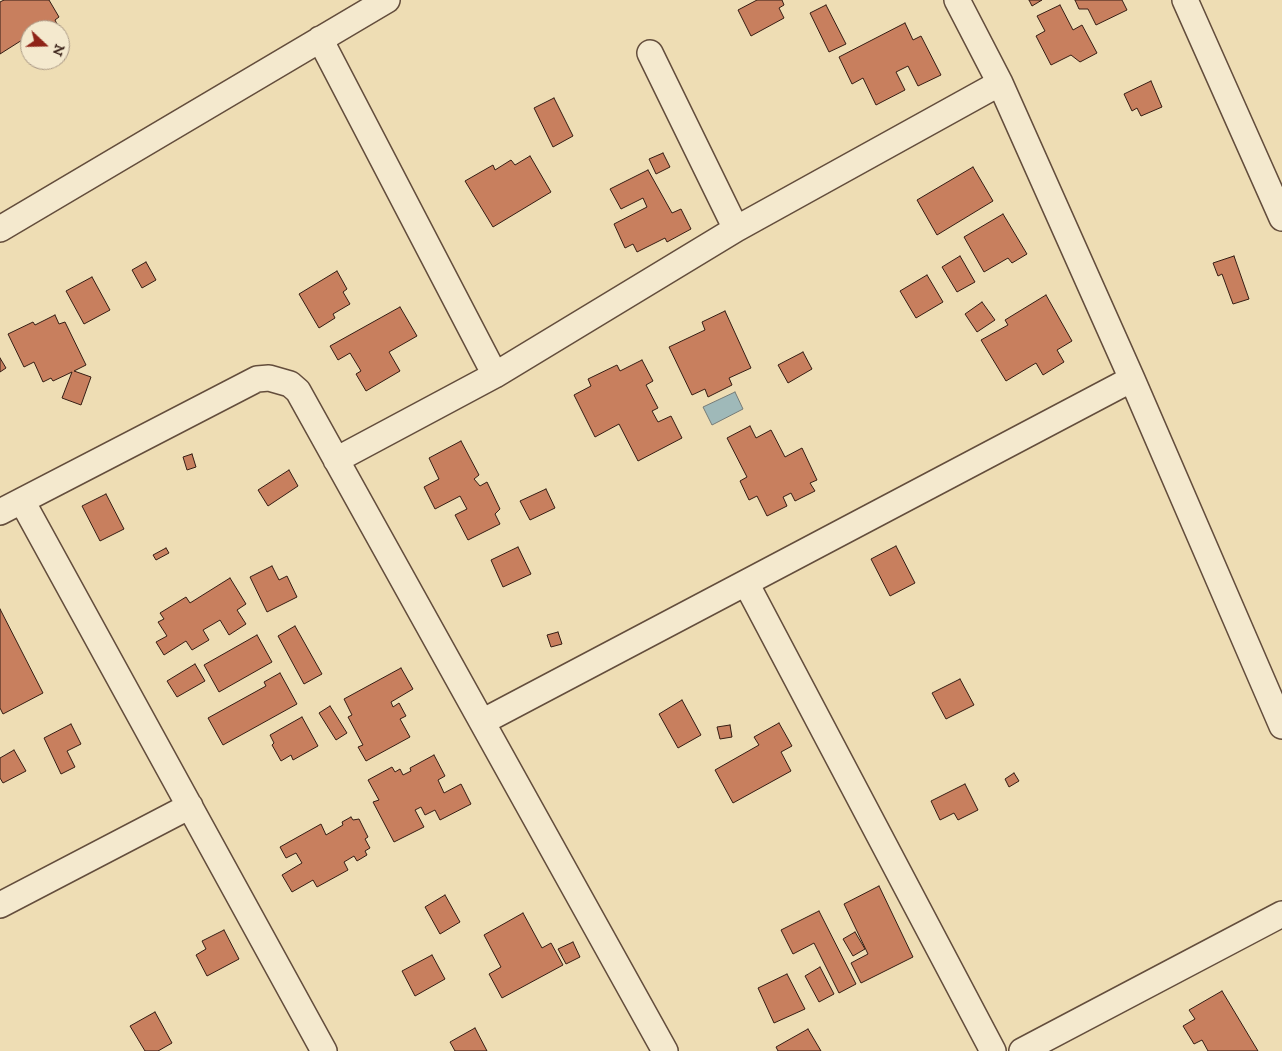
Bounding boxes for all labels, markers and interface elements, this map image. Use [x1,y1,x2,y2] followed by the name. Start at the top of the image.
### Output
[20,20,70,70] north arrow
[48,41,69,59] text: N

